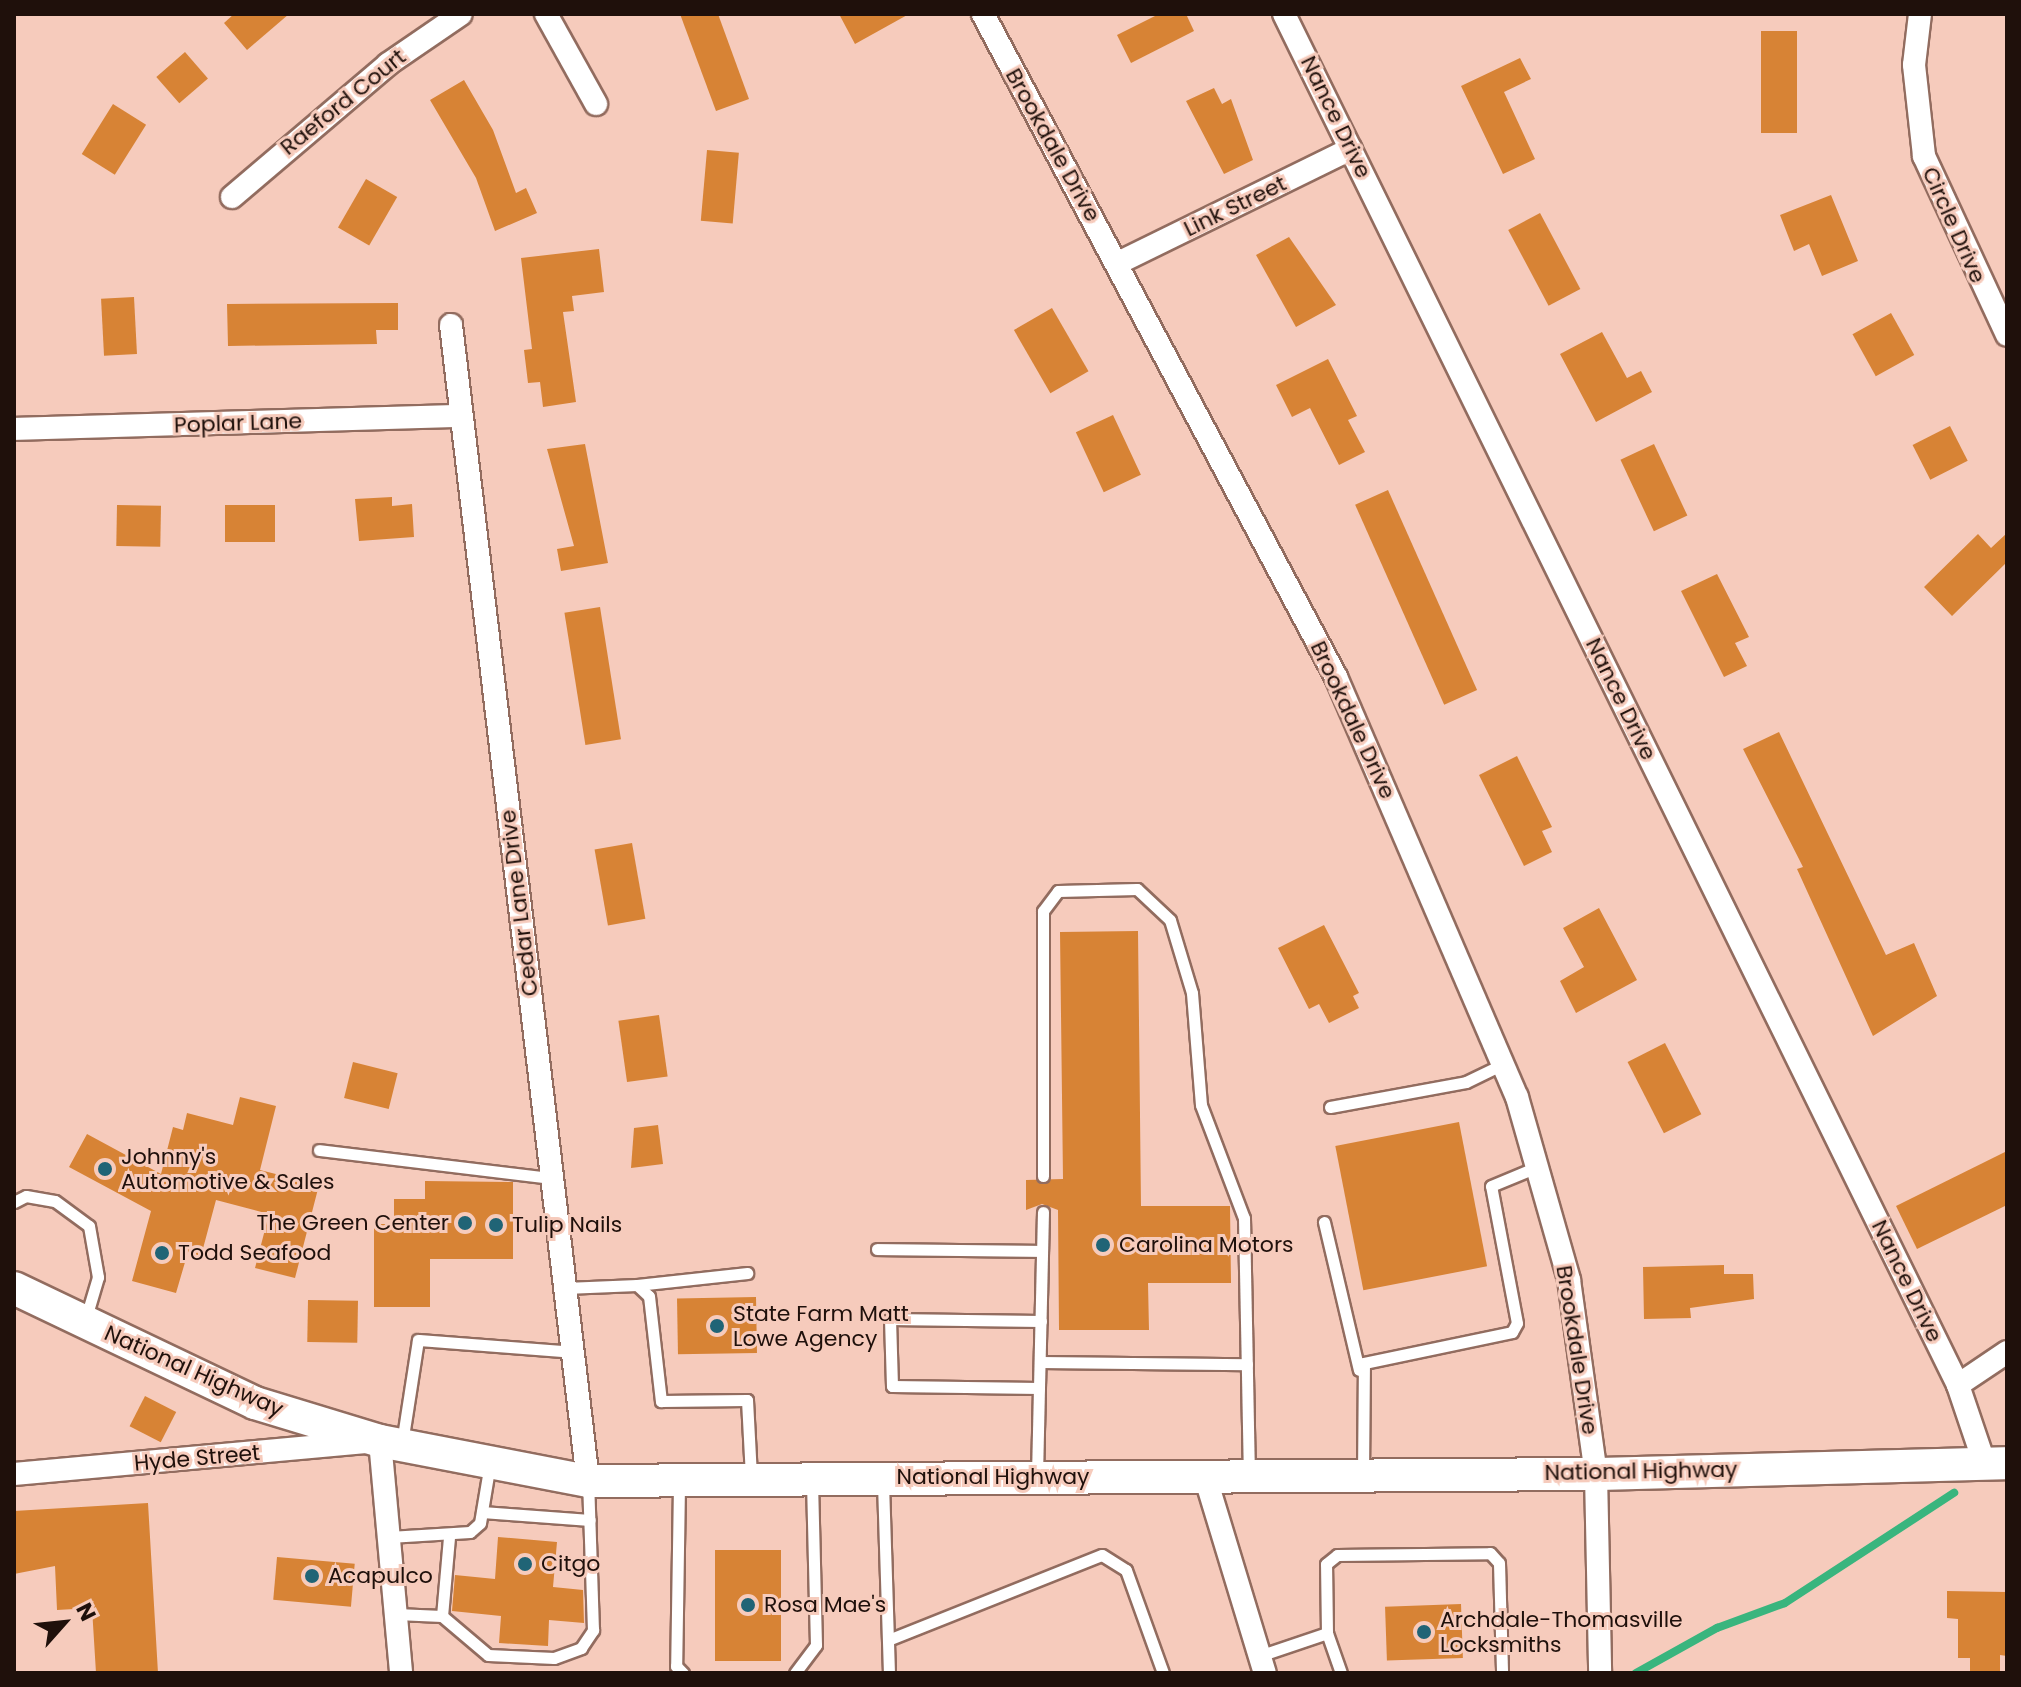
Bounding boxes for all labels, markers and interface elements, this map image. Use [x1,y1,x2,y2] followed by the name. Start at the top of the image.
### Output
[275,43,411,161] street label: Raeford Court
[1295,52,1377,182] street label: Nance Drive
[1000,64,1106,226] street label: Brookdale Drive
[1917,163,1991,287] street label: Circle Drive
[1180,170,1290,242] street label: Link Street
[174,408,302,438] street label: Poplar Lane
[1580,634,1662,764] street label: Nance Drive
[1305,637,1401,803] street label: Brookdale Drive
[494,808,544,998] street label: Cedar Lane Drive
[121,1143,334,1194] place label: Johnny's Automotive & Sales
[96,1160,114,1178] marker: Johnny's Automotive & Sales
[256,1210,449,1236] place label: The Green Center
[512,1212,622,1238] place label: Tulip Nails
[456,1214,474,1232] marker: The Green Center
[487,1216,505,1234] marker: Tulip Nails
[1866,1216,1948,1346] street label: Nance Drive
[1119,1232,1294,1258] place label: Carolina Motors
[1094,1236,1112,1254] marker: Carolina Motors
[178,1240,331,1266] place label: Todd Seafood
[153,1244,171,1262] marker: Todd Seafood
[1551,1263,1603,1437] street label: Brookdale Drive
[733,1300,909,1352] place label: State Farm Matt Lowe Agency
[708,1317,726,1335] marker: State Farm Matt Lowe Agency
[100,1320,288,1422] street label: National Highway
[133,1439,261,1477] street label: Hyde Street
[1544,1456,1738,1486] street label: National Highway
[897,1464,1089,1490] street label: National Highway
[541,1551,600,1577] place label: Citgo
[516,1555,534,1573] marker: Citgo
[328,1563,433,1589] place label: Acapulco
[303,1567,321,1585] marker: Acapulco
[24,1583,104,1663] north arrow
[764,1592,886,1618] place label: Rosa Mae's
[739,1596,757,1614] marker: Rosa Mae's
[68,1597,103,1626] text: N
[1440,1606,1683,1658] place label: Archdale-Thomasville Locksmiths
[1415,1623,1433,1641] marker: Archdale-Thomasville Locksmiths

